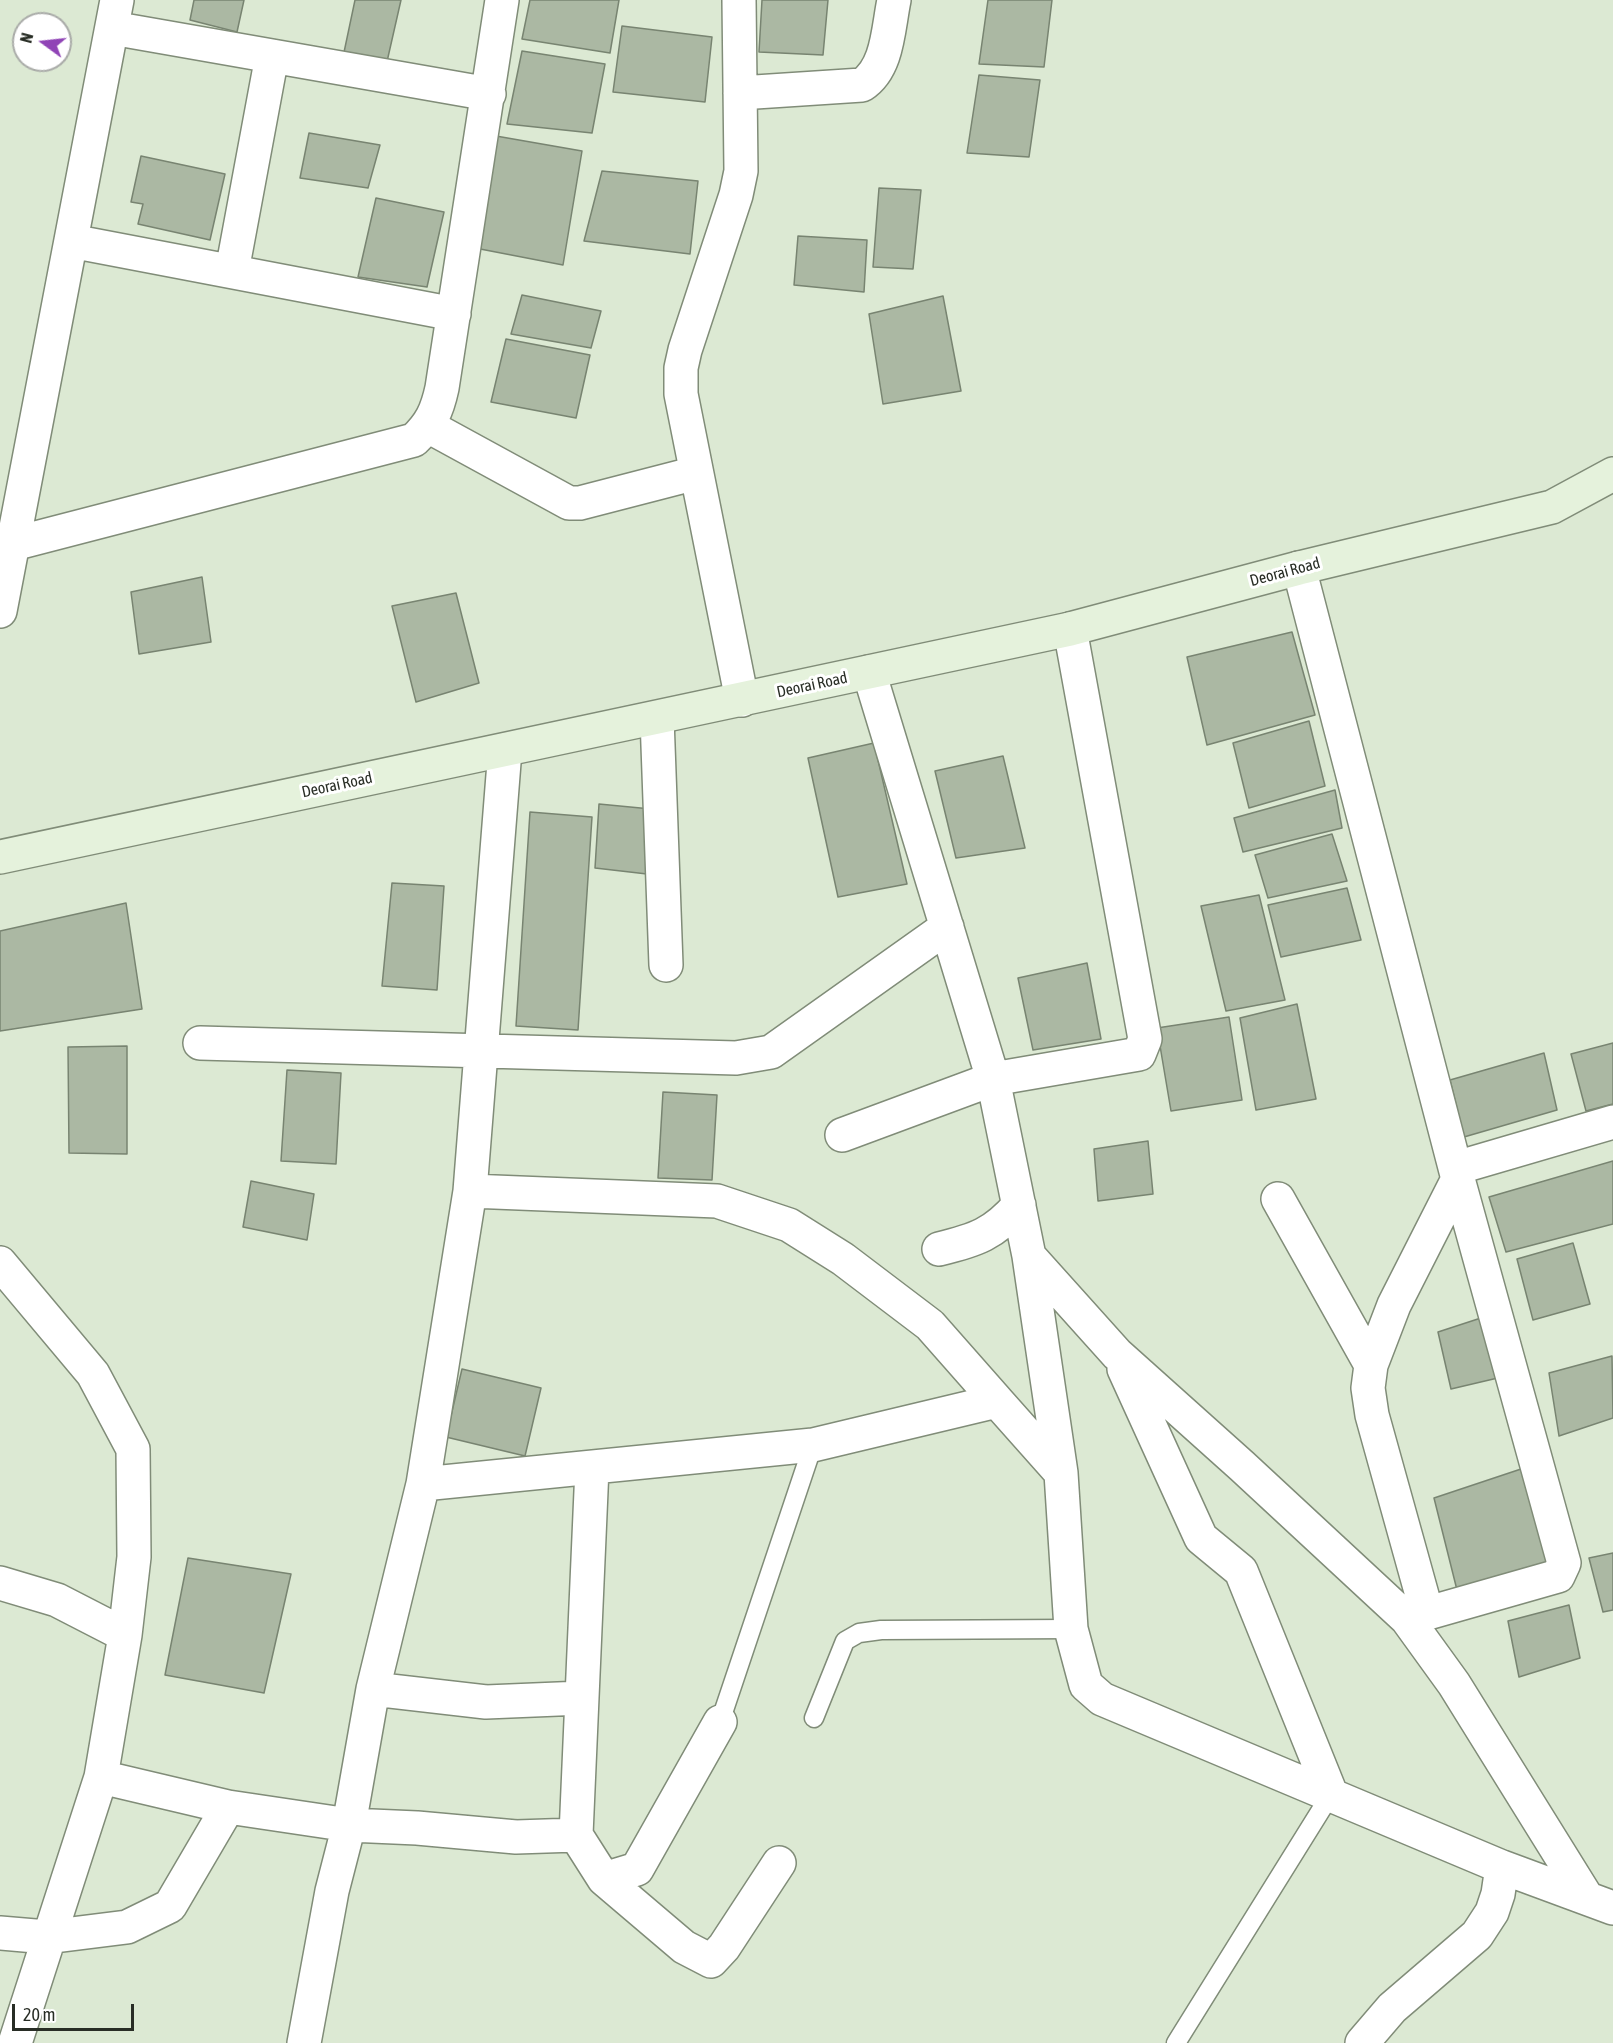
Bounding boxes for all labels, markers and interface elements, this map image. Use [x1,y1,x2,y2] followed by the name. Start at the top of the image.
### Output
[12,12,72,72] north arrow
[17,31,36,45] text: N
[1248,553,1322,591] street label: Deorai Road
[775,668,849,702] street label: Deorai Road
[300,768,374,802] street label: Deorai Road
[15,1992,136,2030] scale bar
[23,2004,55,2025] text: 20 m

